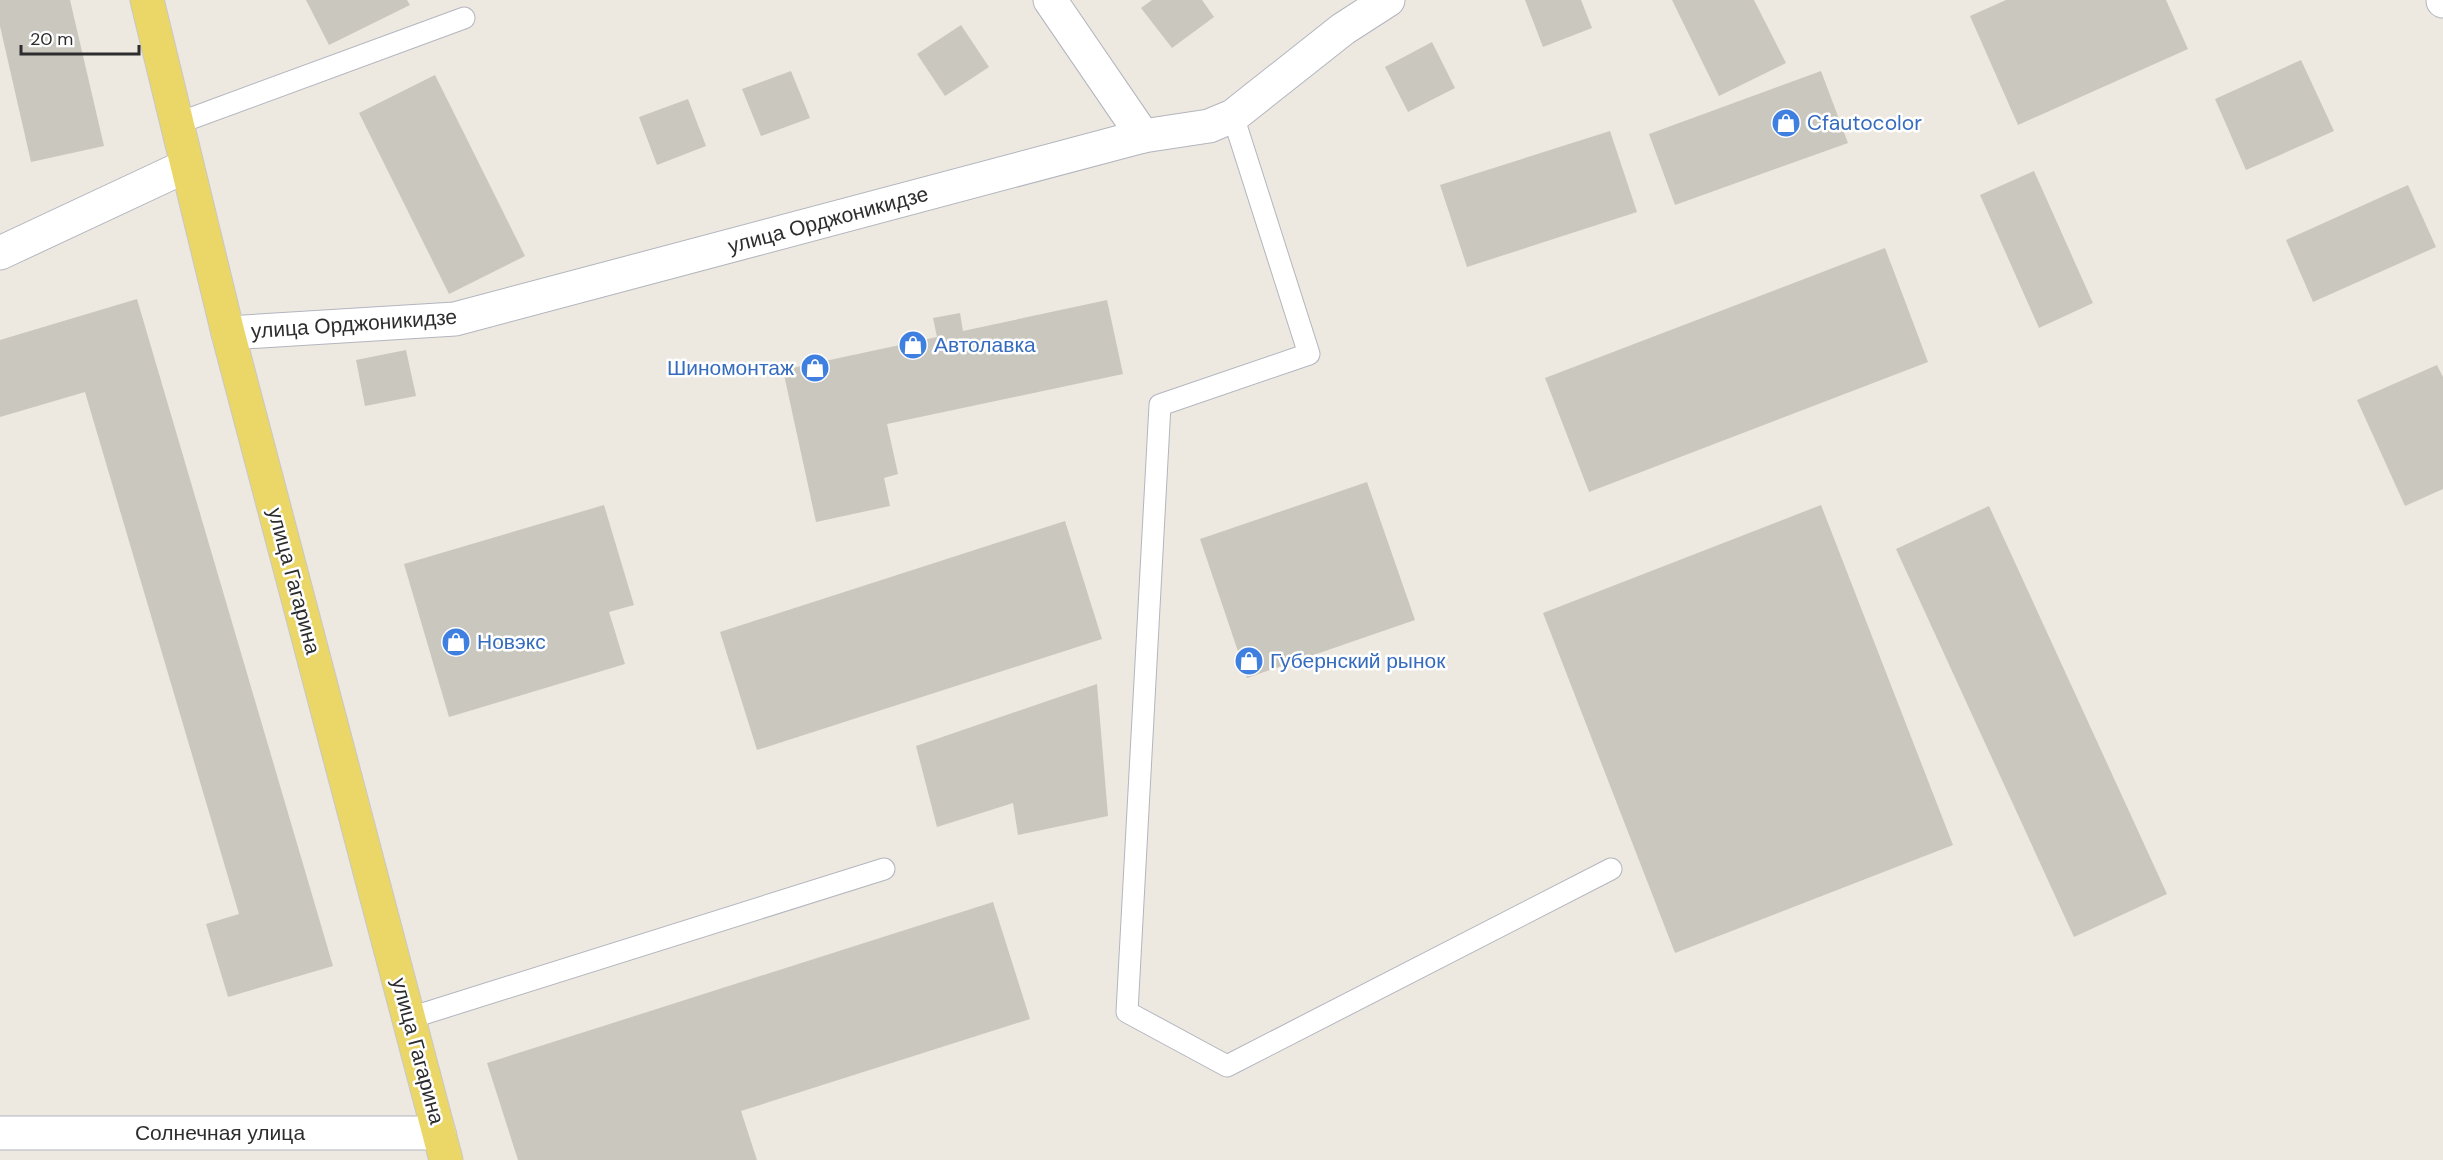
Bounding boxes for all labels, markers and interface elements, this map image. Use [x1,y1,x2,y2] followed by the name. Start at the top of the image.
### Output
[21,18,140,56] scale bar
[30,27,73,51] text: 20 m
[1770,107,1802,139] shop icon: Cfautocolor
[1807,109,1922,137] place label: Cfautocolor
[725,180,931,260] street label: улица Орджоникидзе
[250,303,458,345] street label: улица Орджоникидзе
[897,329,929,361] shop icon: Автолавка
[934,331,1036,359] place label: Автолавка
[799,352,831,384] shop icon: Шиномонтаж
[667,354,794,382] place label: Шиномонтаж
[261,505,327,658] street label: улица Гагарина
[440,626,472,658] shop icon: Новэкс
[477,628,546,656] place label: Новэкс
[1233,645,1265,677] shop icon: Губернский рынок
[1270,647,1446,675] place label: Губернский рынок
[385,975,451,1128] street label: улица Гагарина
[135,1119,305,1147] street label: Солнечная улица

